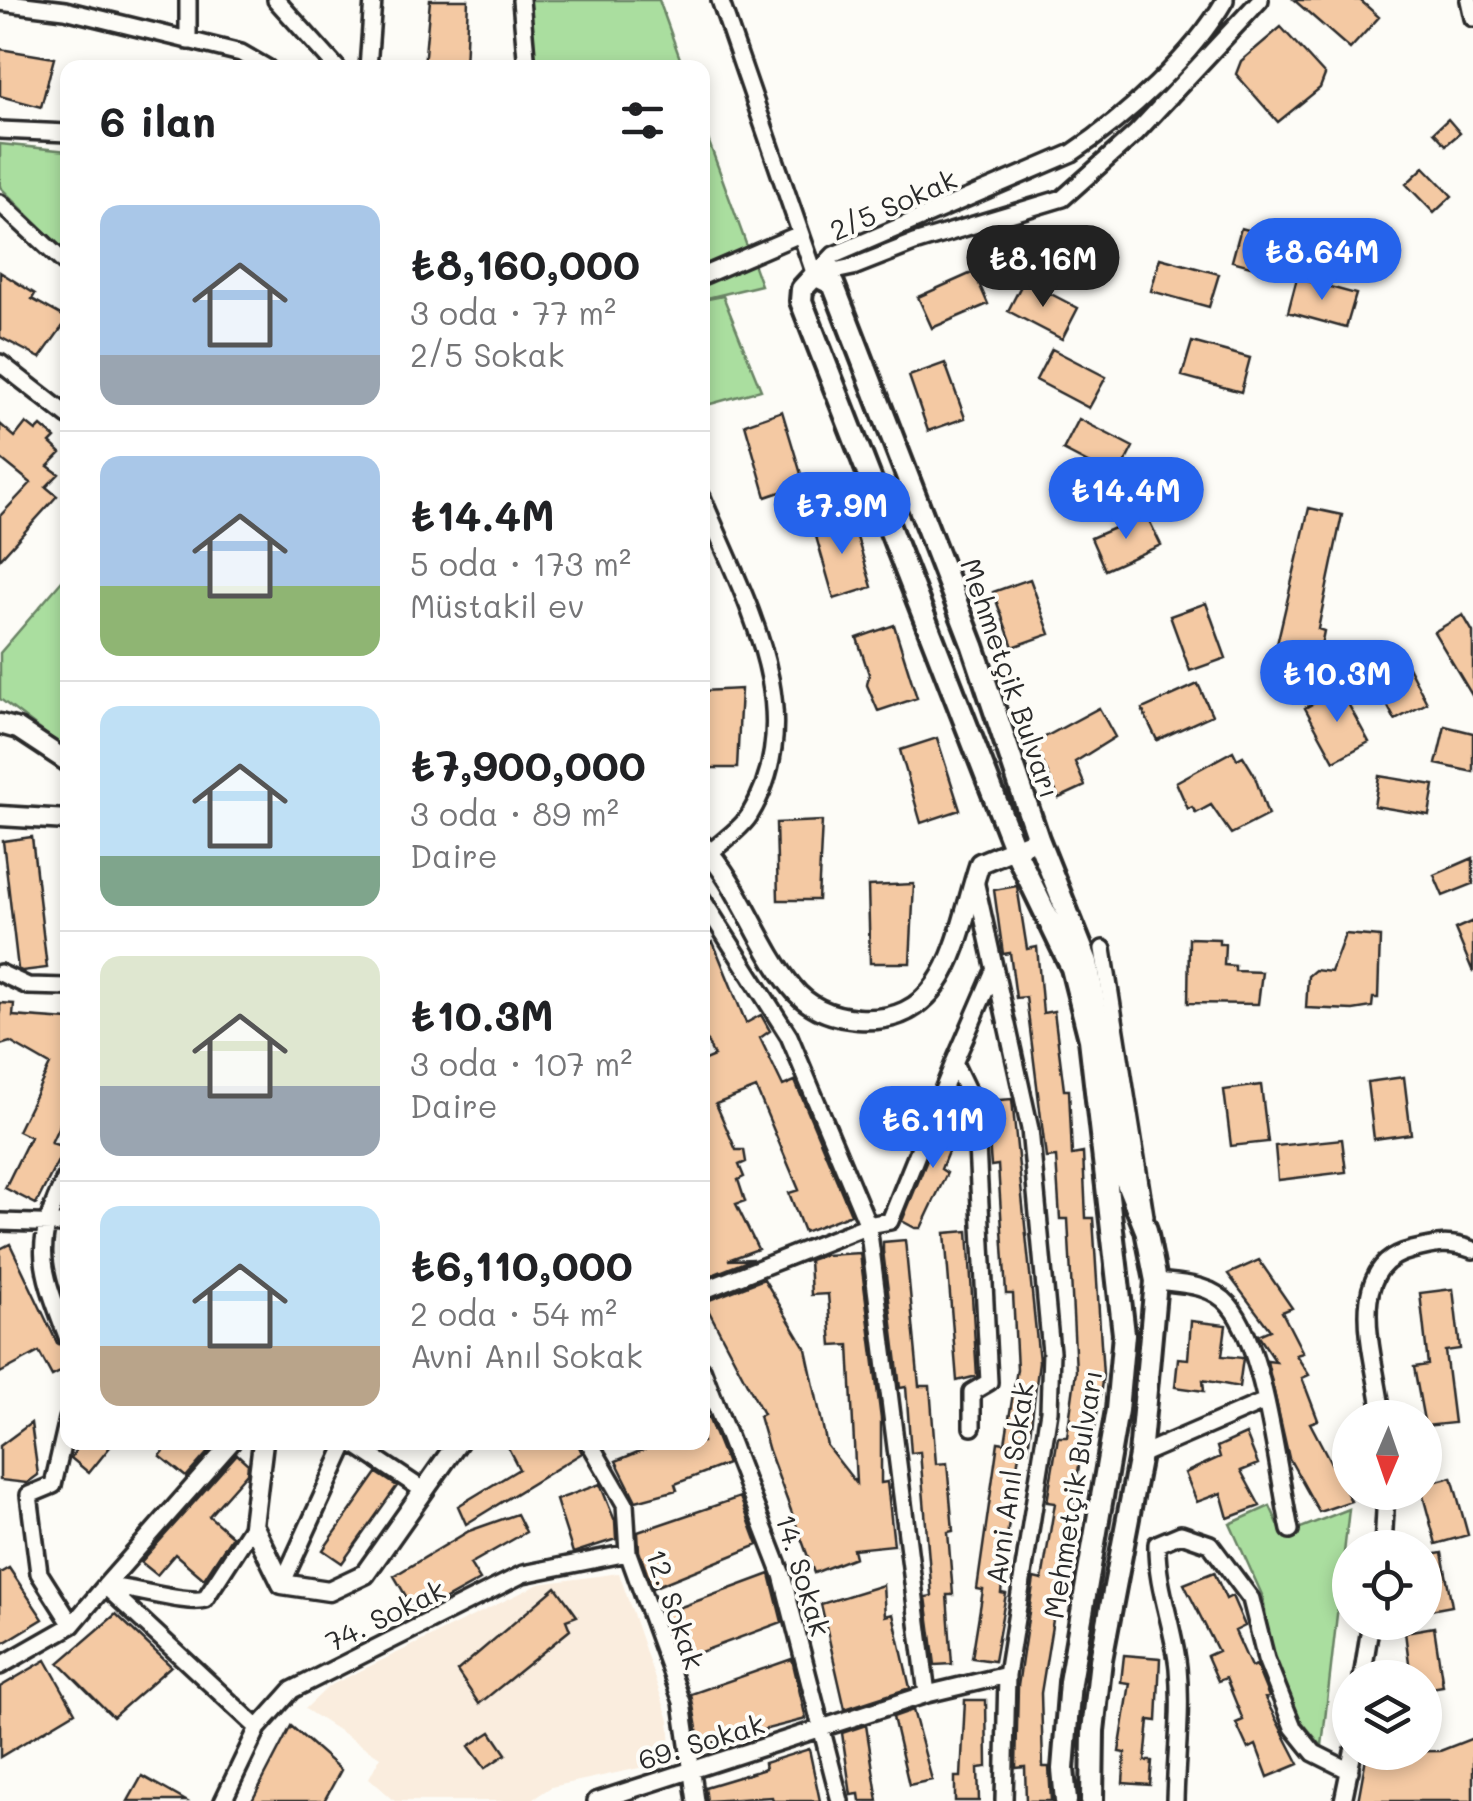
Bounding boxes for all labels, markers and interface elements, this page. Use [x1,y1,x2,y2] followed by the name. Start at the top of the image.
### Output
[100,93,216,148] text: 6 ilan
[615,93,670,148] icon: filters
[824,160,962,248] street label: 2/5 Sokak
[1241,218,1403,303] pin: ₺8.64M
[962,225,1124,310] pin: ₺8.16M
[1264,229,1380,271] text: ₺8.64M
[410,236,640,291] text: ₺8,160,000
[988,236,1098,278] text: ₺8.16M
[180,245,300,365] icon: home
[410,291,616,333] text: 3 oda · 77 m²
[410,333,564,375] text: 2/5 Sokak
[1045,457,1207,542] pin: ₺14.4M
[1071,468,1181,510] text: ₺14.4M
[772,472,912,557] pin: ₺7.9M
[796,483,888,525] text: ₺7.9M
[410,487,555,542] text: ₺14.4M
[180,496,300,616] icon: home
[410,542,631,584] text: 5 oda · 173 m²
[953,553,1069,803] street label: Mehmetçik Bulvarı
[410,584,584,626] text: Müstakil ev
[1256,640,1418,725] pin: ₺10.3M
[1282,651,1392,693] text: ₺10.3M
[410,737,646,792] text: ₺7,900,000
[180,746,300,866] icon: home
[410,792,619,834] text: 3 oda · 89 m²
[410,834,498,876] text: Daire
[410,987,554,1042] text: ₺10.3M
[180,996,300,1116] icon: home
[410,1042,632,1084] text: 3 oda · 107 m²
[410,1084,498,1126] text: Daire
[852,1086,1014,1171] pin: ₺6.11M
[881,1097,985,1139] text: ₺6.11M
[410,1237,633,1292] text: ₺6,110,000
[180,1246,300,1366] icon: home
[410,1292,617,1334] text: 2 oda · 54 m²
[410,1334,643,1376] text: Avni Anıl Sokak
[1035,1367,1109,1621] street label: Mehmetçik Bulvarı
[977,1380,1041,1586] street label: Avni Anıl Sokak
[1332,1400,1442,1510] north arrow
[1332,1400,1442,1770] map controls
[768,1510,840,1640] street label: 14. Sokak
[1332,1530,1442,1640] button: locate
[639,1544,713,1674] street label: 12. Sokak
[319,1571,451,1659] street label: 74. Sokak
[1332,1660,1442,1770] button: layers
[633,1705,769,1777] street label: 69. Sokak

